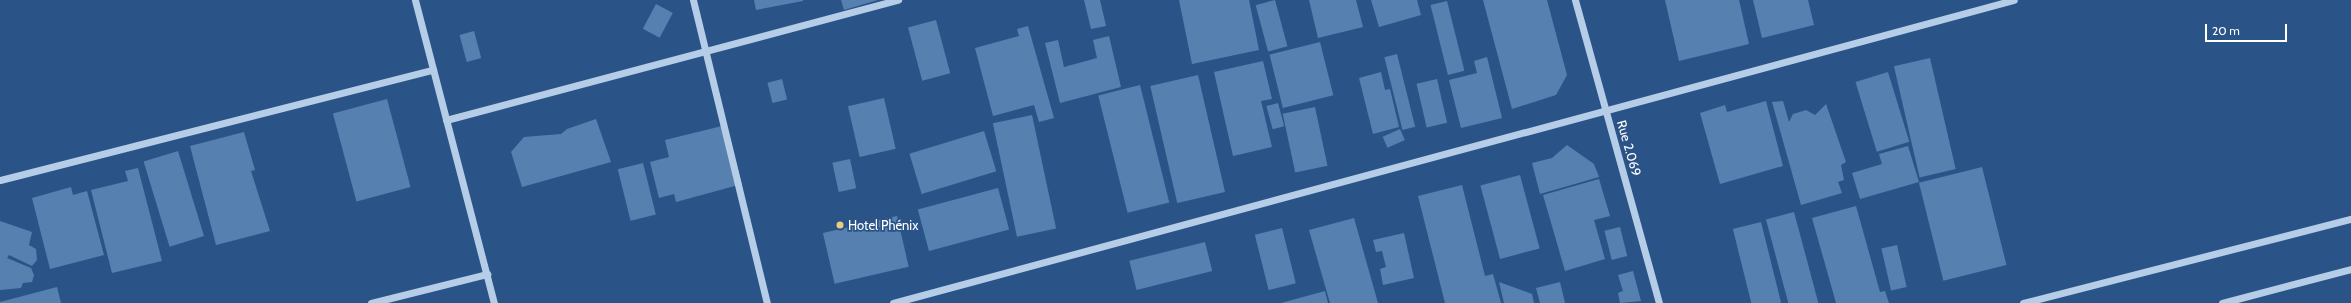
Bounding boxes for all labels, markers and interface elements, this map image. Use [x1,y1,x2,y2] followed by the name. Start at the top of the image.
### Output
[2207,16,2289,42] scale bar
[2212,23,2240,38] text: 20 m
[1614,118,1644,178] street label: Rue 2.069
[848,217,918,233] place label: Hotel Phénix
[835,220,845,230] marker: Hotel Phénix

